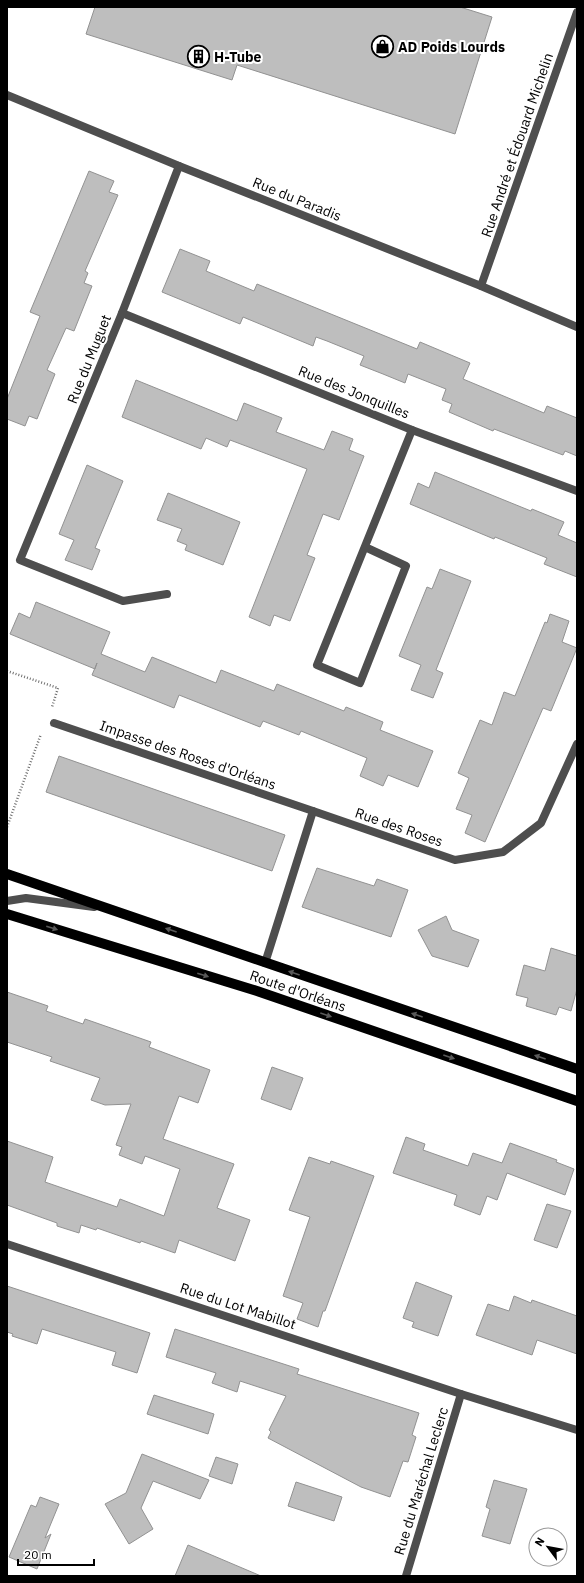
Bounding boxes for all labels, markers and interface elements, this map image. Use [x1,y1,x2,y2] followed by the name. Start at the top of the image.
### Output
[369,34,395,60] shop icon: AD Poids Lourds
[398,38,505,56] place label: AD Poids Lourds
[186,44,212,70] building icon: H-Tube
[214,48,262,66] place label: H-Tube
[476,50,557,239] street label: Rue André et Édouard Michelin
[250,173,344,225] street label: Rue du Paradis
[63,312,115,406] street label: Rue du Muguet
[296,361,412,423] street label: Rue des Jonquilles
[97,716,279,794] street label: Impasse des Roses d'Orléans
[353,804,445,851] street label: Rue des Roses
[46,925,58,931] one-way arrow
[165,927,177,933] one-way arrow
[248,966,349,1016] street label: Route d'Orléans
[288,970,300,976] one-way arrow
[197,972,209,978] one-way arrow
[411,1011,423,1017] one-way arrow
[321,1013,333,1019] one-way arrow
[534,1053,546,1059] one-way arrow
[444,1055,456,1061] one-way arrow
[178,1279,298,1333] street label: Rue du Lot Mabillot
[390,1405,452,1557] street label: Rue du Maréchal Leclerc
[528,1527,568,1567] north arrow
[531,1535,548,1549] text: N
[18,1541,94,1567] scale bar
[24,1547,52,1562] text: 20 m

